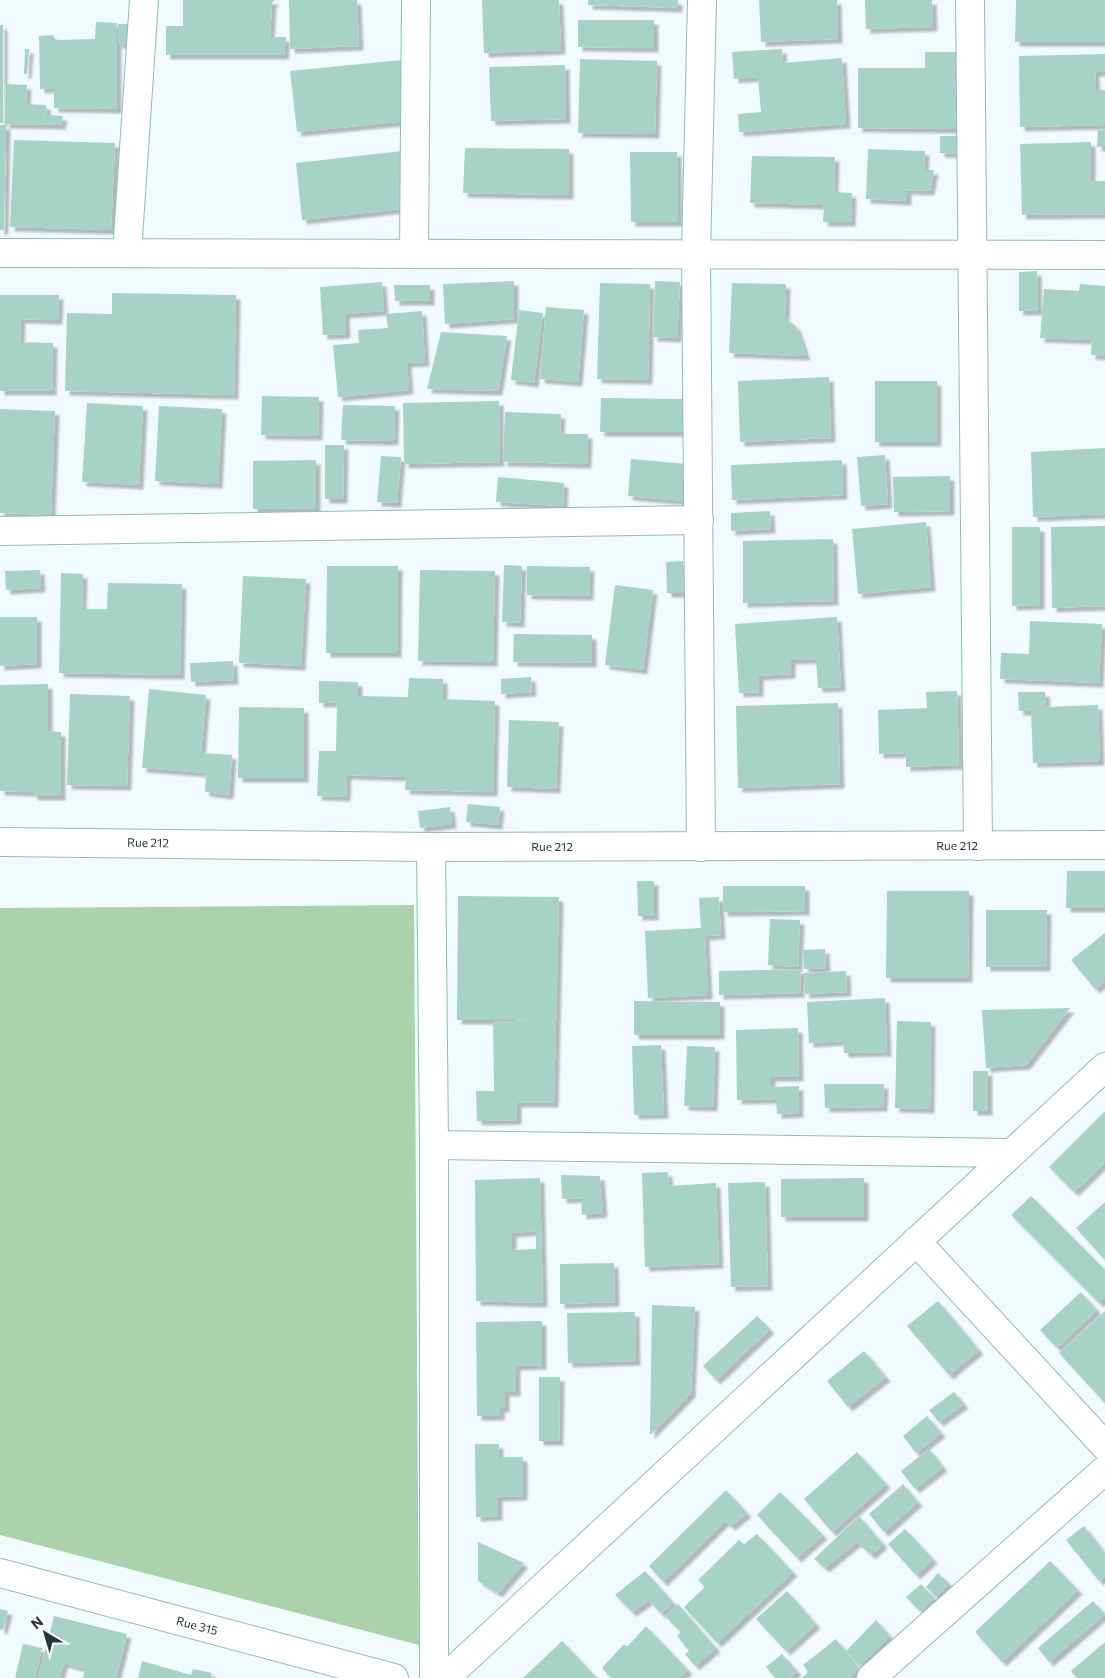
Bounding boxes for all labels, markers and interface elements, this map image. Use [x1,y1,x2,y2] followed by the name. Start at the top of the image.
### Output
[127,835,169,849] street label: Rue 212
[936,838,978,852] street label: Rue 212
[531,839,573,853] street label: Rue 212
[20,1608,70,1658] north arrow
[27,1612,46,1632] text: N
[175,1613,220,1637] street label: Rue 315

